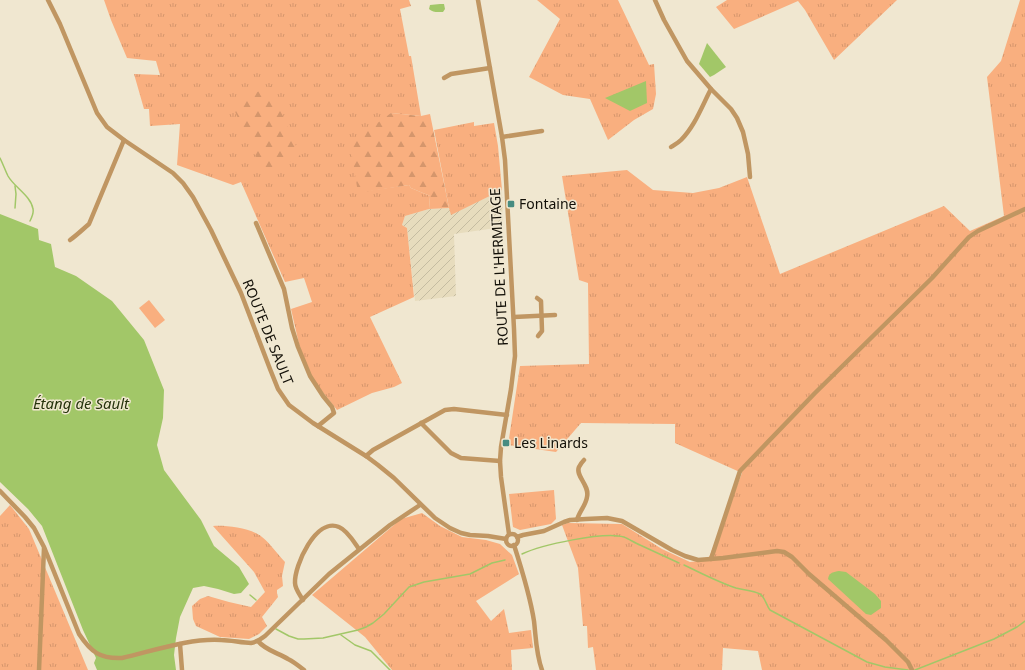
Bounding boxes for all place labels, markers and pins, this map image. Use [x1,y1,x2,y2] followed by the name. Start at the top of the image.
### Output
[519,194,577,213] place label: Fontaine
[506,199,516,209] marker: Fontaine
[514,433,588,452] place label: Les Linards
[501,438,511,448] marker: Les Linards

